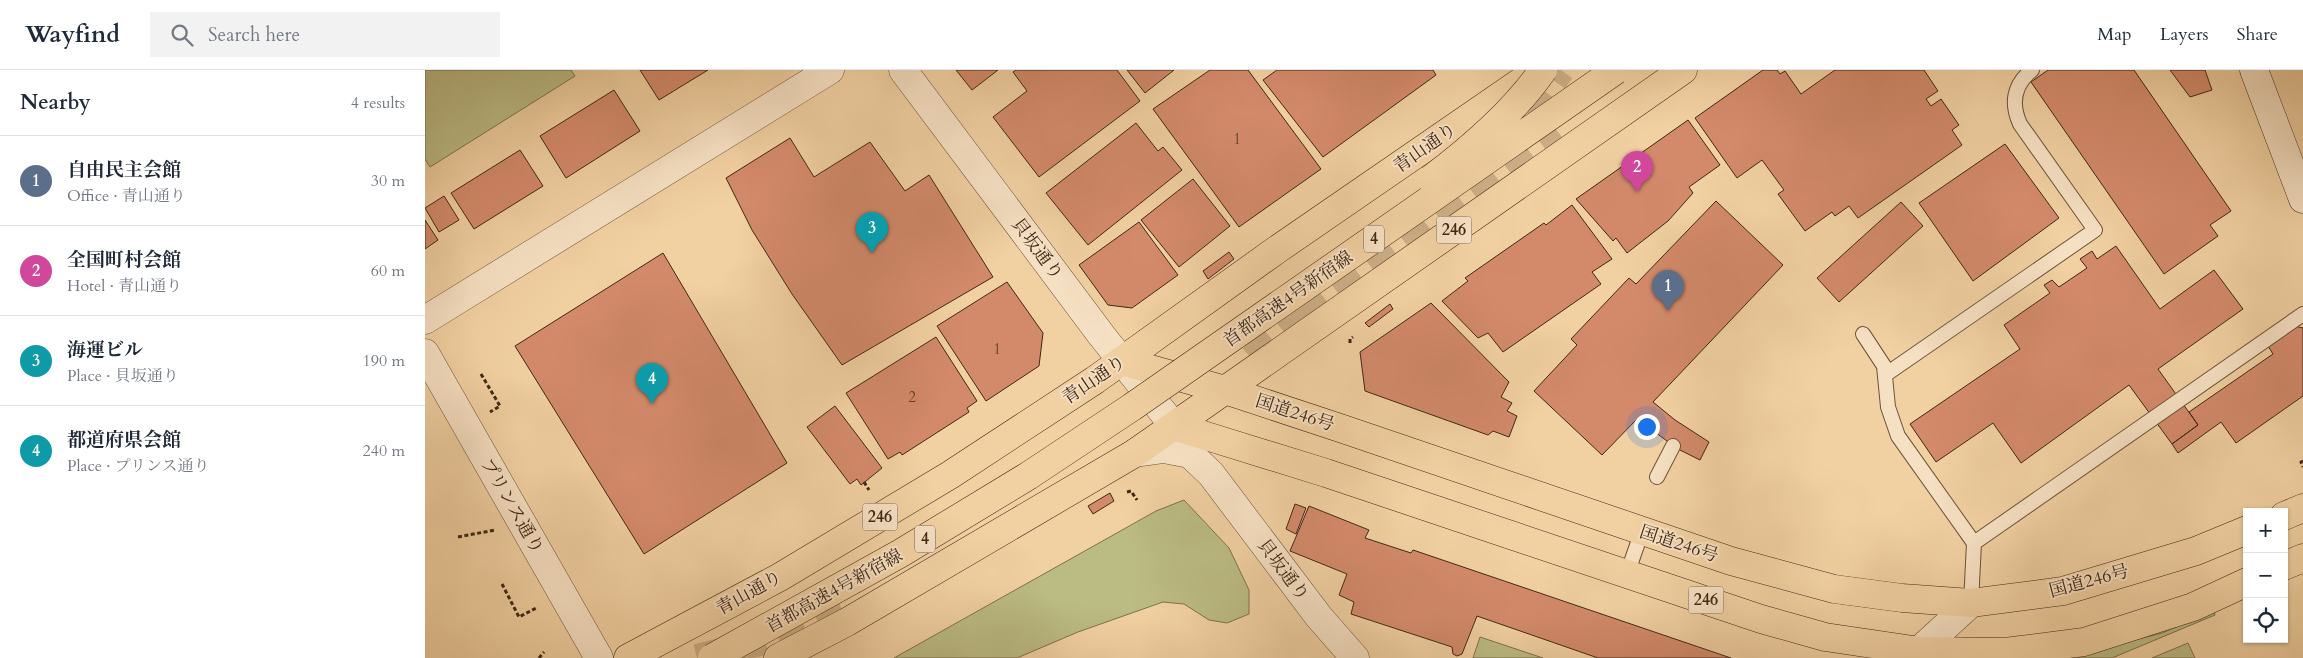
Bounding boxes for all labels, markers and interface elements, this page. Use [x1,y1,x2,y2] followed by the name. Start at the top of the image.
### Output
[150,12,500,57] search box
[25,18,120,51] text: Wayfind
[168,21,196,49] icon: search
[208,22,300,48] text: Search here
[2097,22,2132,47] text: Map
[2160,22,2209,47] text: Layers
[2237,22,2278,47] text: Share
[20,88,91,117] text: Nearby
[351,92,405,114] text: 4 results
[1388,117,1462,179] street label: 青山通り
[1233,129,1241,149] house number: 1
[1621,151,1653,192] pin: 2
[67,157,181,183] text: 自由民主会館
[32,170,40,192] text: 1
[371,170,405,192] text: 30 m
[67,185,186,207] text: Office · 青山通り
[856,212,888,253] pin: 3
[1005,213,1069,285] street label: 貝坂通り
[1437,216,1471,244] road number: 246
[1364,226,1384,252] road number: 4
[1218,245,1358,353] street label: 首都高速4号新宿線
[67,247,181,273] text: 全国町村会館
[32,260,40,282] text: 2
[371,260,405,282] text: 60 m
[1652,270,1684,311] pin: 1
[67,275,182,297] text: Hotel · 青山通り
[67,337,143,363] text: 海運ビル
[993,339,1001,359] house number: 1
[32,350,40,372] text: 3
[363,350,405,372] text: 190 m
[1057,350,1131,410] street label: 青山通り
[636,363,668,404] pin: 4
[67,365,179,387] text: Place · 貝坂通り
[908,387,916,407] house number: 2
[1252,388,1338,438] street label: 国道246号
[1634,414,1660,440] your location
[67,427,181,453] text: 都道府県会館
[32,440,40,462] text: 4
[363,440,405,462] text: 240 m
[474,454,550,558] street label: プリンス通り
[67,455,210,477] text: Place · プリンス通り
[863,504,897,531] road number: 246
[2243,508,2288,643] map controls
[2243,508,2288,553] button: +
[1636,519,1722,569] street label: 国道246号
[915,526,935,552] road number: 4
[1251,534,1315,606] street label: 貝坂通り
[761,543,907,639] street label: 首都高速4号新宿線
[2243,553,2288,598] button: −
[2046,558,2132,604] street label: 国道246号
[711,565,787,621] street label: 青山通り
[1689,586,1723,614] road number: 246
[2243,598,2288,643] button: locate

